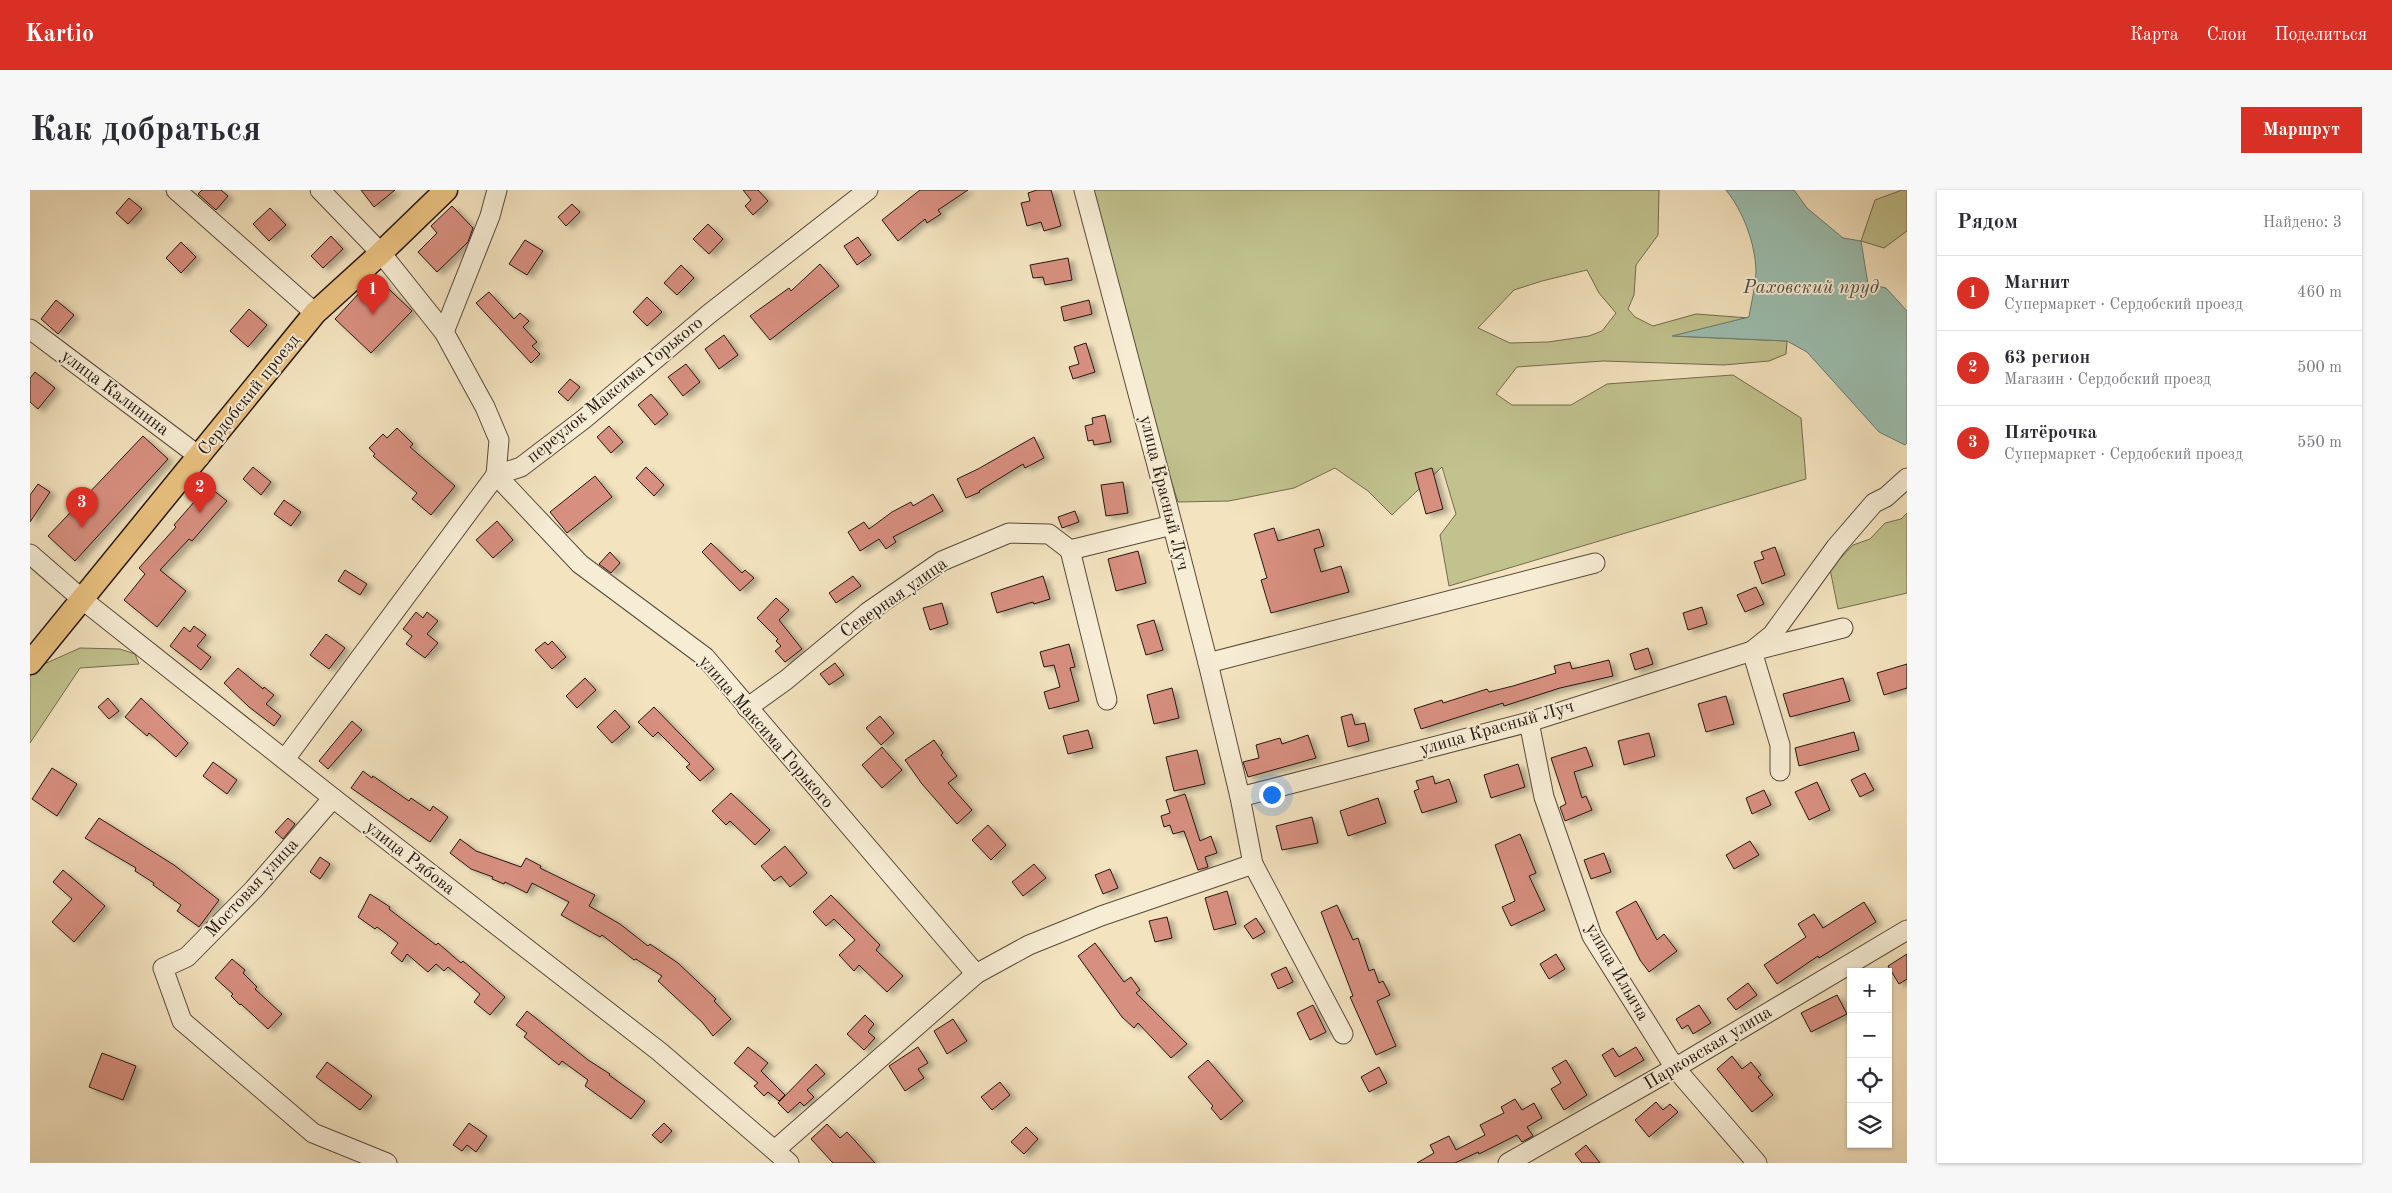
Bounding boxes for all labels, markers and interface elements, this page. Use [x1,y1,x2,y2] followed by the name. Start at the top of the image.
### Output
[25,23,94,47] text: Kartio
[2130,26,2179,44] text: Карта
[2207,26,2246,44] text: Слои
[2274,26,2367,44] text: Поделиться
[2241,107,2362,153] button: Маршрут
[30,113,261,148] text: Как добраться
[1957,212,2018,233] text: Рядом
[2263,215,2342,231] text: Найдено: 3
[357,274,389,315] pin: 1
[2004,274,2070,293] text: Магнит
[1742,279,1880,298] water label: Раховский пруд
[1968,285,1978,301] text: 1
[2297,285,2342,301] text: 460 m
[2004,297,2243,313] text: Супермаркет · Сердобский проезд
[523,313,707,467] street label: переулок Максима Горького
[195,331,303,459] street label: Сердобский проезд
[58,347,172,439] street label: улица Калинина
[2004,349,2090,368] text: 63 регион
[1968,360,1978,376] text: 2
[2297,360,2342,376] text: 500 m
[2004,372,2211,388] text: Магазин · Сердобский проезд
[1136,414,1192,572] street label: улица Красный Луч
[2004,424,2097,443] text: Пятёрочка
[1968,435,1978,451] text: 3
[2297,435,2342,451] text: 550 m
[2004,447,2243,463] text: Супермаркет · Сердобский проезд
[184,472,216,513] pin: 2
[66,487,98,528] pin: 3
[837,554,951,641] street label: Северная улица
[695,652,837,812] street label: улица Максима Горького
[1418,697,1576,759] street label: улица Красный Луч
[1259,782,1285,808] your location
[362,818,458,898] street label: улица Рябова
[202,835,302,941] street label: Мостовая улица
[1582,920,1652,1024] street label: улица Ильича
[1847,968,1892,1148] map controls
[1847,968,1892,1013] button: +
[1641,1003,1775,1093] street label: Парковская улица
[1847,1013,1892,1058] button: −
[1847,1058,1892,1103] button: locate
[1847,1103,1892,1148] button: layers

